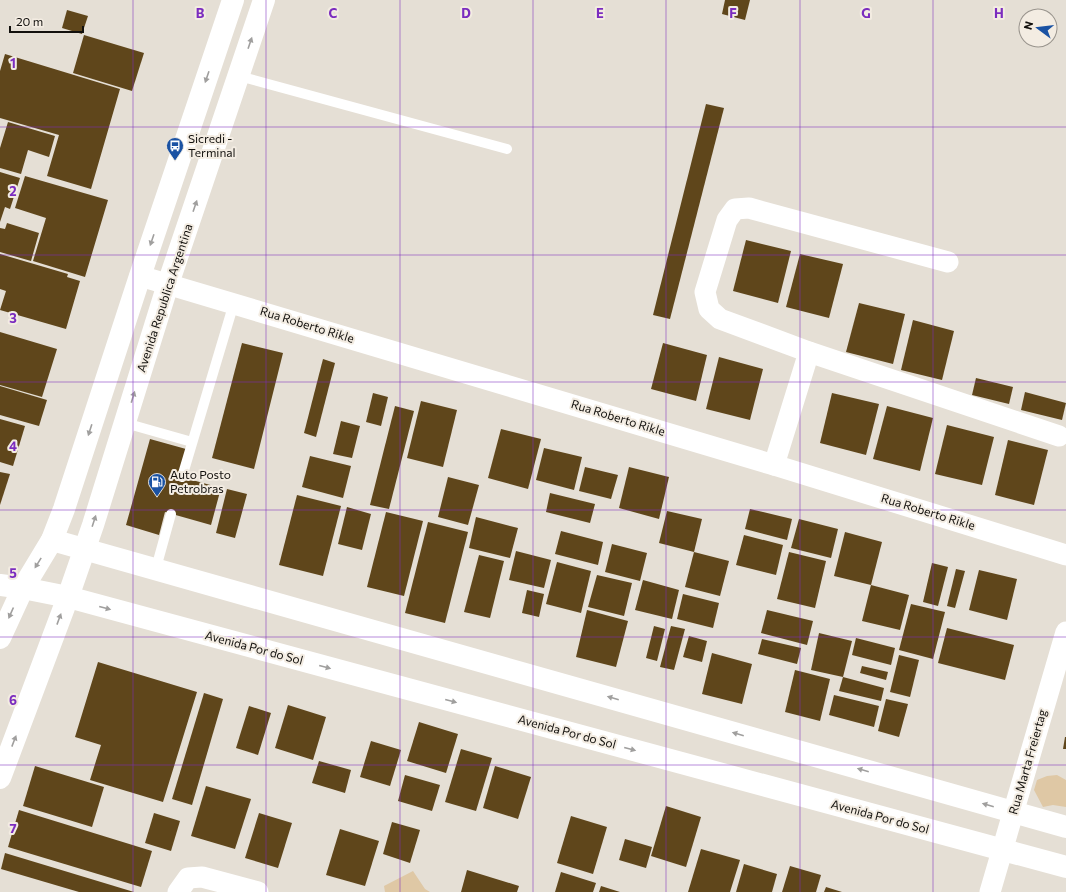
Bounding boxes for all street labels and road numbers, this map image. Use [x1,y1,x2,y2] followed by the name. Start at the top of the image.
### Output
[133,222,195,374] street label: Avenida Republica Argentina
[259,303,356,345] street label: Rua Roberto Rikle
[570,396,667,438] street label: Rua Roberto Rikle
[880,490,977,532] street label: Rua Roberto Rikle
[204,627,305,667] street label: Avenida Por do Sol
[1005,707,1049,816] street label: Rua Marta Freiertag
[517,711,618,751] street label: Avenida Por do Sol
[830,796,931,836] street label: Avenida Por do Sol

